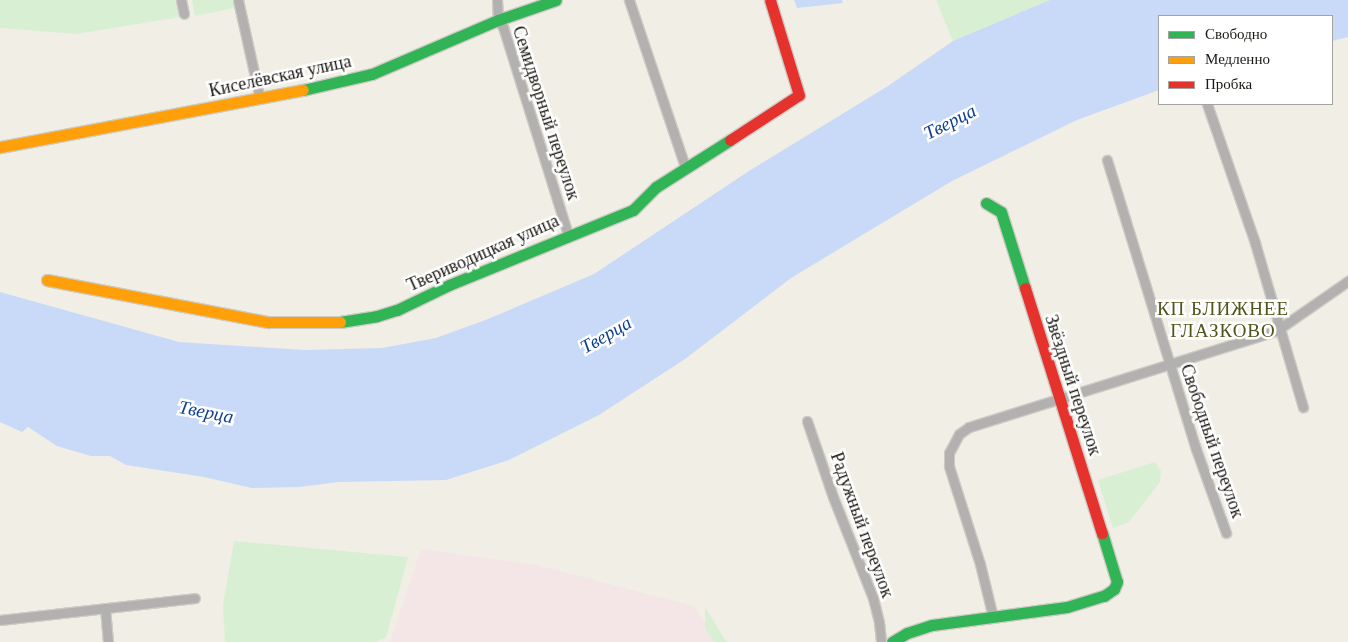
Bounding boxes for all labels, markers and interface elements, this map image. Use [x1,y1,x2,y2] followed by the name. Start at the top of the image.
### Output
[1158,15,1333,105] legend
[508,23,584,203] street label: Семидворный переулок
[1205,26,1267,42] text: Свободно
[207,50,353,102] street label: Киселёвская улица
[1205,51,1270,67] text: Медленно
[1205,76,1252,92] text: Пробка
[920,99,980,145] water label: Тверца
[404,210,562,296] street label: Твериводицкая улица
[1156,298,1290,342] district label: КП БЛИЖНЕЕ ГЛАЗКОВО
[576,311,636,359] water label: Тверца
[1040,312,1106,458] street label: Звёздный переулок
[1176,361,1248,521] street label: Свободный переулок
[177,396,235,428] water label: Тверца
[826,449,898,601] street label: Радужный переулок

